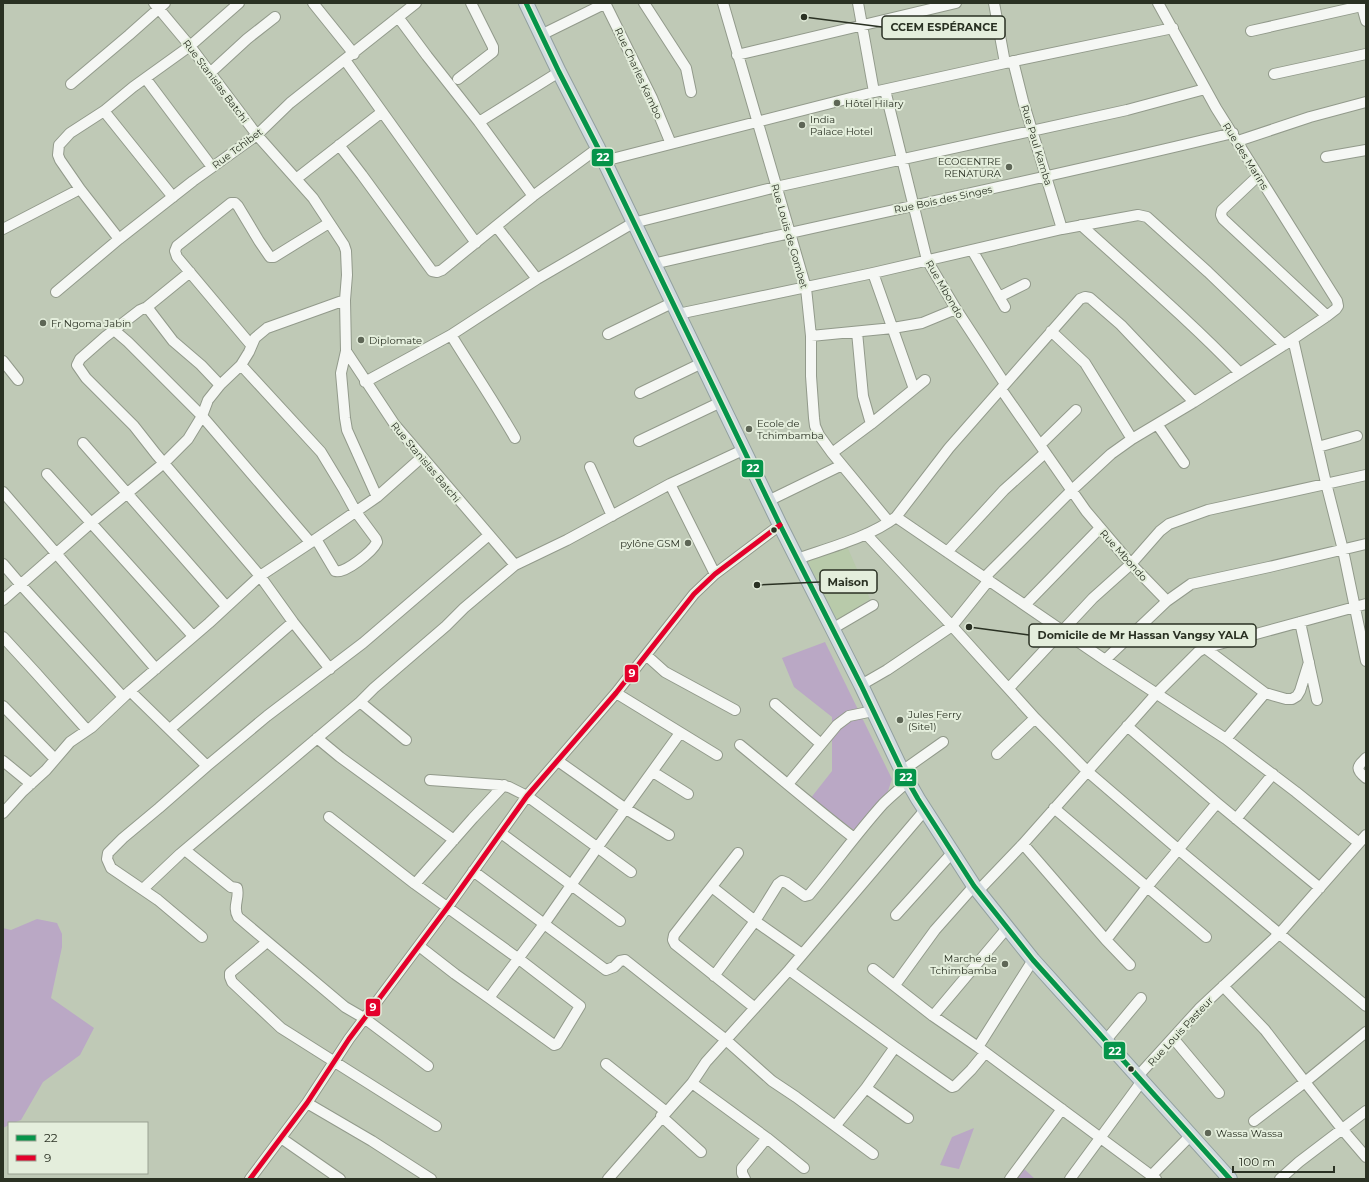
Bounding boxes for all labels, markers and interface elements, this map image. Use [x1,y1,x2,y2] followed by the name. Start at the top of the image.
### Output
[882,16,1005,39] callout: CCEM ESPÉRANCE
[890,20,998,34] text: CCEM ESPÉRANCE
[612,26,665,121] street label: Rue Charles Kambo
[180,37,251,126] street label: Rue Stanislas Batchi
[845,97,904,110] place label: Hôtel Hilary
[832,98,842,108] marker: Hôtel Hilary
[1018,103,1055,187] street label: Rue Paul Kamba
[810,113,873,138] place label: India Palace Hotel
[797,120,807,130] marker: India Palace Hotel
[1220,120,1271,192] street label: Rue des Marins
[210,125,265,172] street label: Rue Tchibet
[591,148,614,167] line badge: 22
[597,150,610,164] text: 22
[938,155,1002,180] place label: ECOCENTRE RENATURA
[1004,162,1014,172] marker: ECOCENTRE RENATURA
[768,182,811,290] street label: Rue Louis de Gombet
[893,183,994,216] street label: Rue Bois des Singes
[923,258,966,321] street label: Rue Mbondo
[51,317,131,330] place label: Fr Ngoma Jabin
[38,318,48,328] marker: Fr Ngoma Jabin
[369,334,422,347] place label: Diplomate
[356,335,366,345] marker: Diplomate
[757,417,824,442] place label: Ecole de Tchimbamba
[388,419,463,505] street label: Rue Stanislas Batchi
[744,424,754,434] marker: Ecole de Tchimbamba
[741,459,764,478] line badge: 22
[747,461,760,475] text: 22
[769,525,779,535] unlabelled marker
[1097,527,1150,584] street label: Rue Mbondo
[620,537,680,550] place label: pylône GSM
[683,538,693,548] marker: pylône GSM
[820,570,877,593] callout: Maison
[827,575,869,589] text: Maison
[1029,624,1256,647] callout: Domicile de Mr Hassan Vangsy YALA
[1038,628,1249,642] text: Domicile de Mr Hassan Vangsy YALA
[624,664,639,683] line badge: 9
[628,666,636,680] text: 9
[907,708,962,733] place label: Jules Ferry (Site1)
[895,715,905,725] marker: Jules Ferry (Site1)
[894,768,917,787] line badge: 22
[900,770,913,784] text: 22
[930,952,997,977] place label: Marche de Tchimbamba
[1000,959,1010,969] marker: Marche de Tchimbamba
[1145,994,1216,1069] street label: Rue Louis Pasteur
[365,998,381,1017] line badge: 9
[369,1000,377,1014] text: 9
[1103,1041,1126,1060] line badge: 22
[1109,1044,1122,1058] text: 22
[1126,1064,1136,1074] unlabelled marker
[8,1122,148,1174] legend
[1216,1127,1283,1140] place label: Wassa Wassa
[1203,1128,1213,1138] marker: Wassa Wassa
[44,1130,58,1145] text: 22
[1233,1148,1334,1174] scale bar
[44,1150,51,1165] text: 9
[1239,1154,1275,1169] text: 100 m

